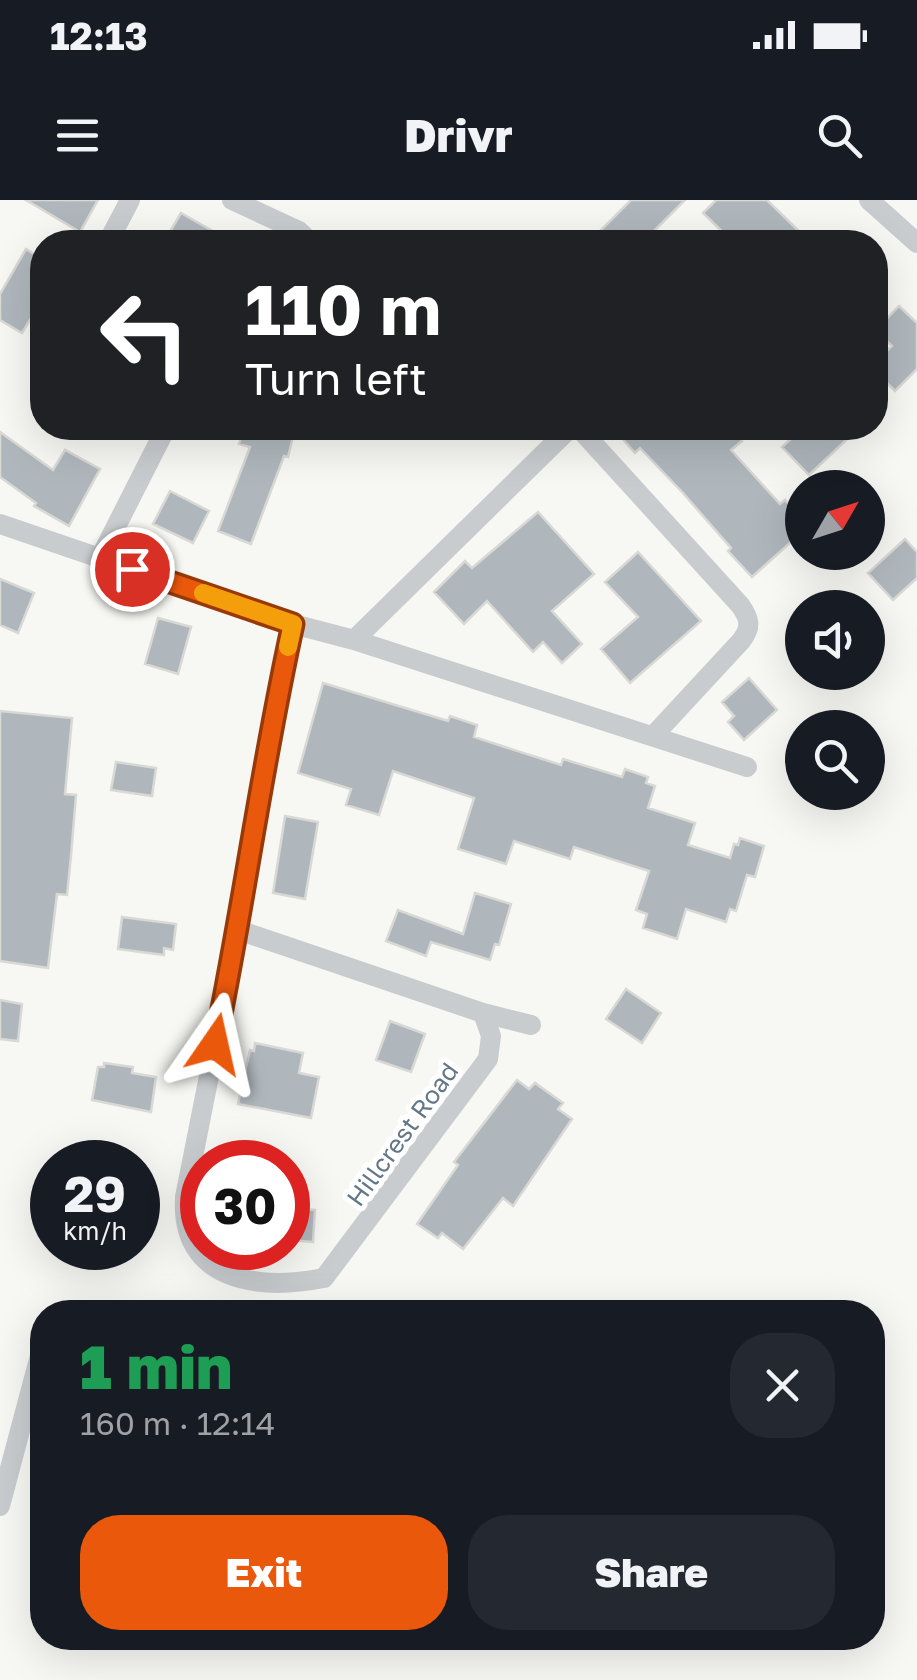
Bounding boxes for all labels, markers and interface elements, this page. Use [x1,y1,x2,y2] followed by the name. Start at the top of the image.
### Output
[50,13,148,58] text: 12:13
[50,108,105,163] icon: menu
[404,108,513,162] text: Drivr
[812,108,867,163] icon: search
[245,266,441,350] text: 110 m
[80,270,210,400] icon: left
[245,351,427,405] text: Turn left
[785,470,885,570] north arrow
[785,470,885,810] map controls
[90,527,175,612] pin
[105,542,160,597] icon: arrive
[785,590,885,690] button: sound
[785,710,885,810] button: search
[163,992,267,1096] position arrow
[340,1056,464,1212] street label: Hillcrest Road
[180,1140,310,1270] speed limit sign: 30
[64,1163,126,1223] text: 29
[63,1215,127,1246] text: km/h
[80,1330,232,1402] text: 1 min
[730,1333,835,1438] button: close
[80,1404,275,1442] text: 160 m · 12:14
[80,1515,448,1630] button: Exit
[468,1515,835,1630] button: Share

